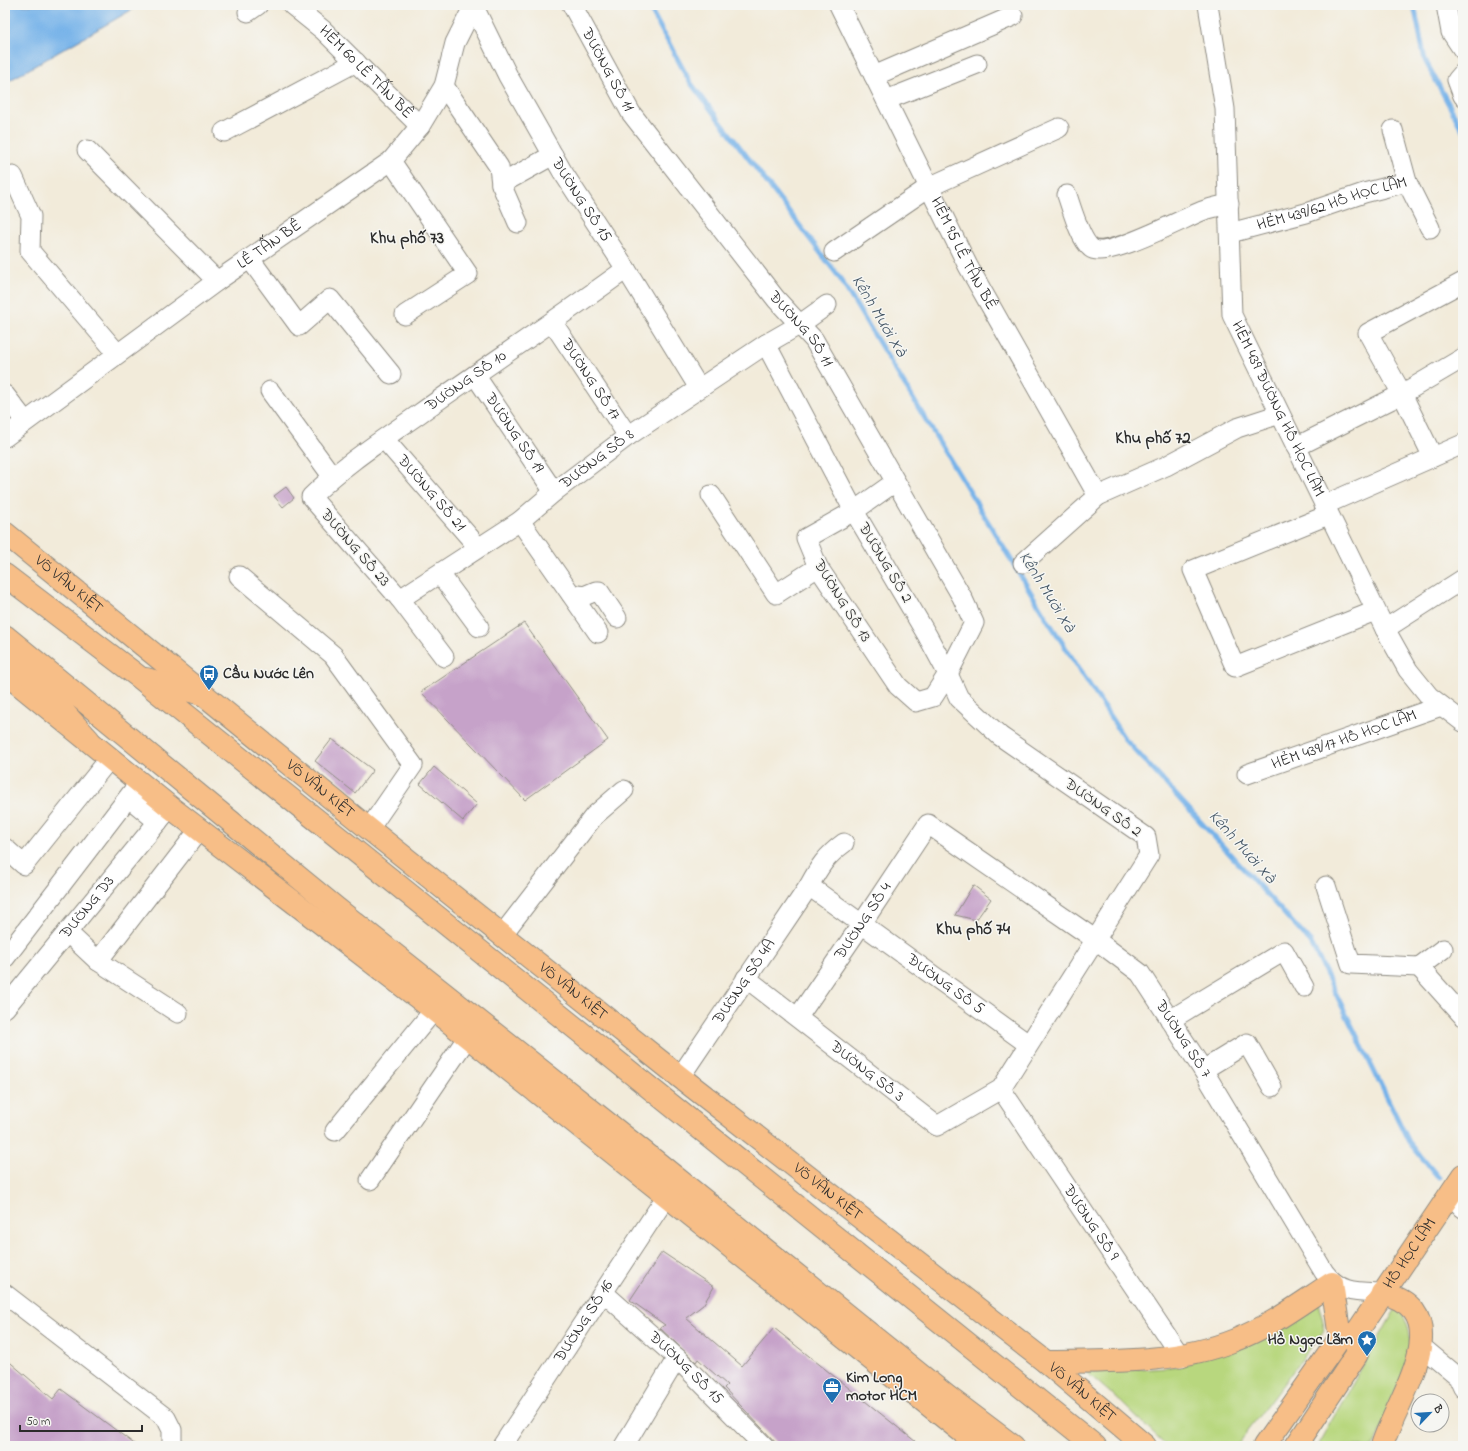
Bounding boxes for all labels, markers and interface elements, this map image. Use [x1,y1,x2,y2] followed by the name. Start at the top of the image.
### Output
[313,20,419,125] street label: HẺM 60 LÊ TẤN BÊ
[574,23,640,116] street label: ĐƯỜNG SỐ 11
[544,152,617,247] street label: ĐƯỜNG SỐ 15
[1254,170,1410,237] street label: HẺM 439/62 HỒ HỌC LÃM
[924,193,1003,315] street label: HẺM 95 LÊ TẤN BÊ
[232,214,307,276] street label: LÊ TẤN BÊ
[370,226,444,251] district label: Khu phố 73
[845,271,914,363] water label: Kênh Mười Xà
[762,285,839,371] street label: ĐƯỜNG SỐ 11
[1225,317,1331,501] street label: HẺM 439 ĐƯỜNG HỒ HỌC LÃM
[554,333,627,426] street label: ĐƯỜNG SỐ 17
[420,344,512,418] street label: ĐƯỜNG SỐ 10
[478,387,550,478] street label: ĐƯỜNG SỐ 19
[554,423,639,496] street label: ĐƯỜNG SỐ 8
[1115,426,1191,451] district label: Khu phố 72
[390,449,472,537] street label: ĐƯỜNG SỐ 21
[314,503,396,592] street label: ĐƯỜNG SỐ 23
[851,517,918,608] street label: ĐƯỜNG SỐ 2
[1012,547,1082,638] water label: Kênh Mười Xà
[28,549,108,620] street label: VÕ VĂN KIỆT
[806,554,877,647] street label: ĐƯỜNG SỐ 13
[223,662,314,686] place label: Cầu Nước Lên
[198,663,220,691] bus stop icon: Cầu Nước Lên
[1268,703,1420,776] street label: HẺM 439/17 HỒ HỌC LÃM
[280,753,360,825] street label: VÕ VĂN KIỆT
[1058,772,1147,844] street label: ĐƯỜNG SỐ 2
[1202,805,1283,890] water label: Kênh Mười Xà
[54,871,121,945] street label: ĐƯỜNG D3
[828,877,898,965] street label: ĐƯỜNG SỐ 4
[936,917,1011,942] district label: Khu phố 74
[706,934,782,1030] street label: ĐƯỜNG SỐ 4A
[900,947,989,1021] street label: ĐƯỜNG SỐ 5
[532,956,613,1027] street label: VÕ VĂN KIỆT
[1148,995,1218,1083] street label: ĐƯỜNG SỐ 7
[824,1034,909,1108] street label: ĐƯỜNG SỐ 3
[787,1156,868,1227] street label: VÕ VĂN KIỆT
[1056,1179,1125,1266] street label: ĐƯỜNG SỐ 9
[1377,1213,1443,1294] street label: HỒ HỌC LÃM
[547,1276,620,1368] street label: ĐƯỜNG SỐ 16
[642,1325,729,1410] street label: ĐƯỜNG SỐ 15
[1268,1328,1354,1353] place label: Hồ Ngọc Lãm
[1356,1329,1378,1357] place icon: Hồ Ngọc Lãm
[1042,1356,1121,1428] street label: VÕ VĂN KIỆT
[846,1366,917,1408] place label: Kim Long motor HCM
[821,1376,843,1404] office icon: Kim Long motor HCM
[1410,1393,1450,1433] north arrow
[1429,1402,1447,1416] text: B
[20,1407,142,1433] scale bar
[26,1413,50,1431] text: 50 m

